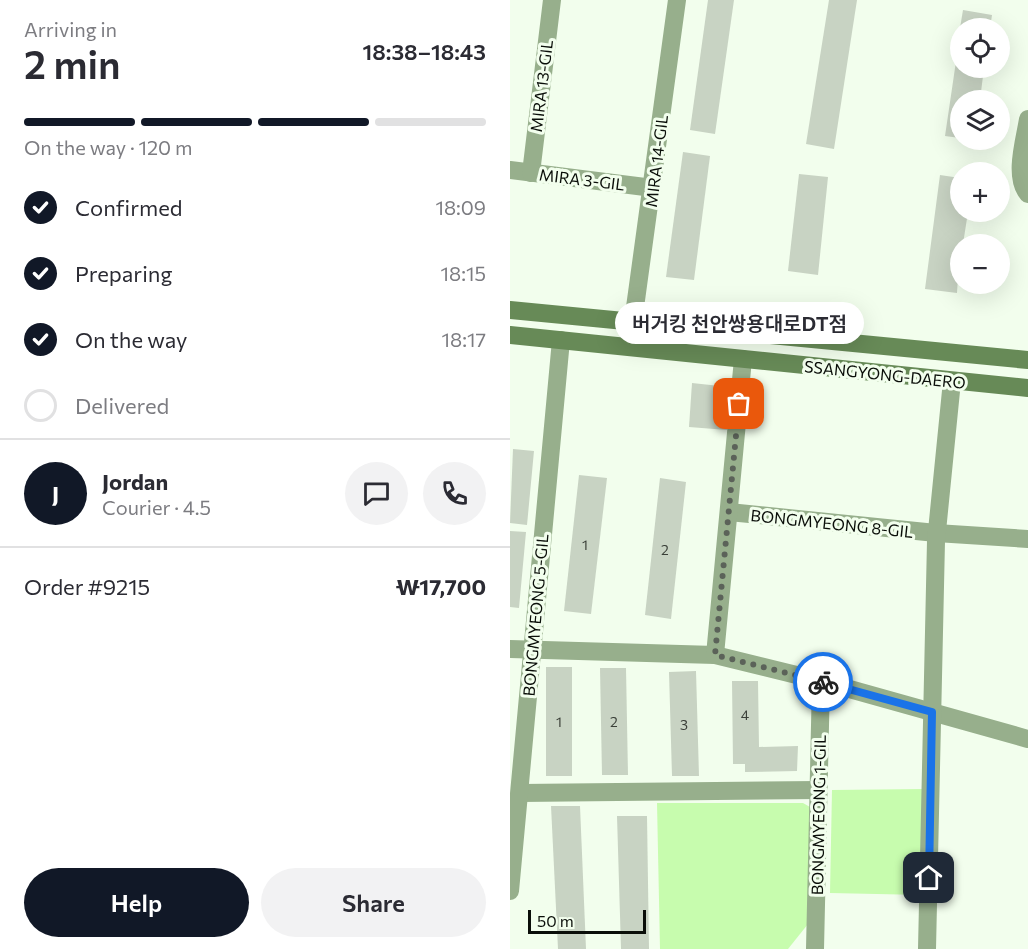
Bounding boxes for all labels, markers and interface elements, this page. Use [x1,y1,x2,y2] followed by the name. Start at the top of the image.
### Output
[24,17,117,41] text: Arriving in
[950,18,1010,294] map controls
[950,18,1010,78] button: locate
[362,38,486,65] text: 18:38–18:43
[24,39,121,87] text: 2 min
[526,39,556,133] street label: MIRA 13-GIL
[950,90,1010,150] button: layers
[641,114,671,208] street label: MIRA 14-GIL
[24,135,192,159] text: On the way · 120 m
[950,162,1010,222] button: +
[538,164,626,194] street label: MIRA 3-GIL
[24,191,57,224] icon: check
[75,194,182,221] text: Confirmed
[435,195,486,219] text: 18:09
[950,234,1010,294] button: −
[24,257,57,290] icon: check
[75,260,172,287] text: Preparing
[441,261,486,285] text: 18:15
[614,302,864,344] callout: 버거킹 천안쌍용대로DT점
[632,311,847,335] text: 버거킹 천안쌍용대로DT점
[24,323,57,356] icon: check
[75,326,187,353] text: On the way
[441,327,486,351] text: 18:17
[803,356,967,392] street label: SSANGYONG-DAERO
[713,378,764,429] pin
[722,387,755,420] icon: bag
[75,392,169,419] text: Delivered
[345,462,408,525] button: chat
[423,462,486,525] button: phone
[102,468,168,495] text: Jordan
[52,480,59,507] text: J
[102,495,211,519] text: Courier · 4.5
[750,505,914,541] street label: BONGMYEONG 8-GIL
[518,533,552,697] street label: BONGMYEONG 5-GIL
[582,536,588,553] house number: 1
[661,541,669,558] house number: 2
[24,573,150,600] text: Order #9215
[396,573,486,600] text: ₩17,700
[793,652,853,712] courier
[807,666,840,699] icon: bike
[741,706,750,723] house number: 4
[556,713,562,730] house number: 1
[610,713,618,730] house number: 2
[680,716,688,733] house number: 3
[807,735,829,895] street label: BONGMYEONG 1-GIL
[903,852,954,903] pin
[912,861,945,894] icon: home
[24,868,249,937] button: Help
[261,868,486,937] button: Share
[528,907,646,934] scale bar
[537,911,574,930] text: 50 m

